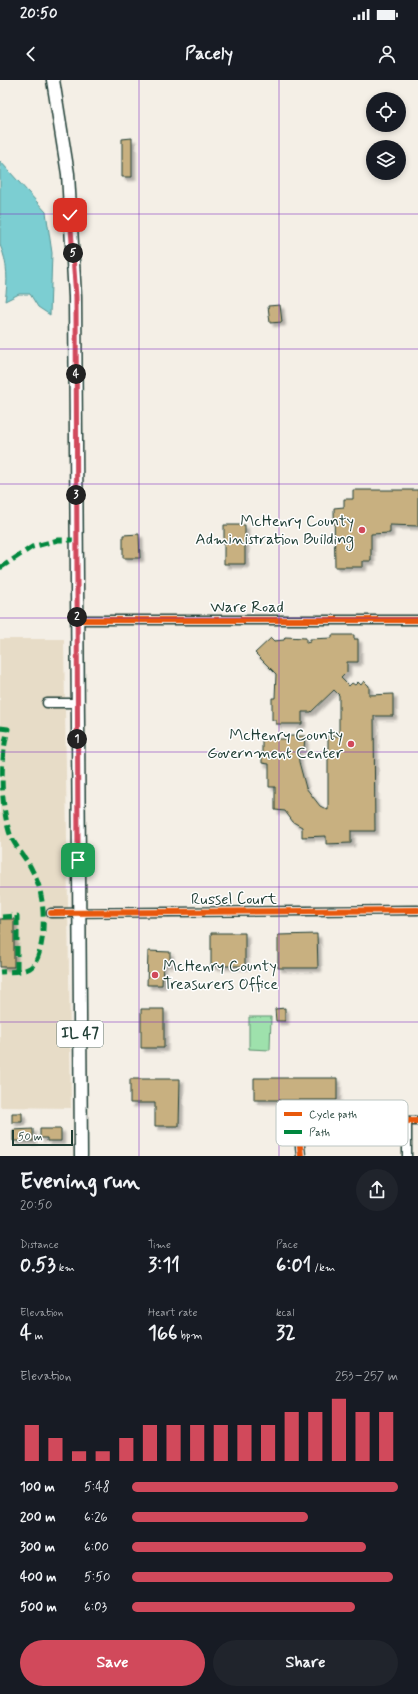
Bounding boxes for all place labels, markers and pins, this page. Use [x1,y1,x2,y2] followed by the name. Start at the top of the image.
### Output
[53,198,87,232] pin
[63,243,83,263] pin: 5
[66,364,86,384] pin: 4
[66,485,86,505] pin: 3
[195,511,354,551] place label: McHenry County Administration Building
[357,525,367,535] marker: McHenry County Administration Building
[67,607,87,627] pin: 2
[207,725,344,764] place label: McHenry County Government Center
[67,729,87,749] pin: 1
[346,739,356,749] marker: McHenry County Government Center
[61,843,95,877] pin
[163,956,278,995] place label: McHenry County Treasurers Office
[150,970,160,980] marker: McHenry County Treasurers Office

